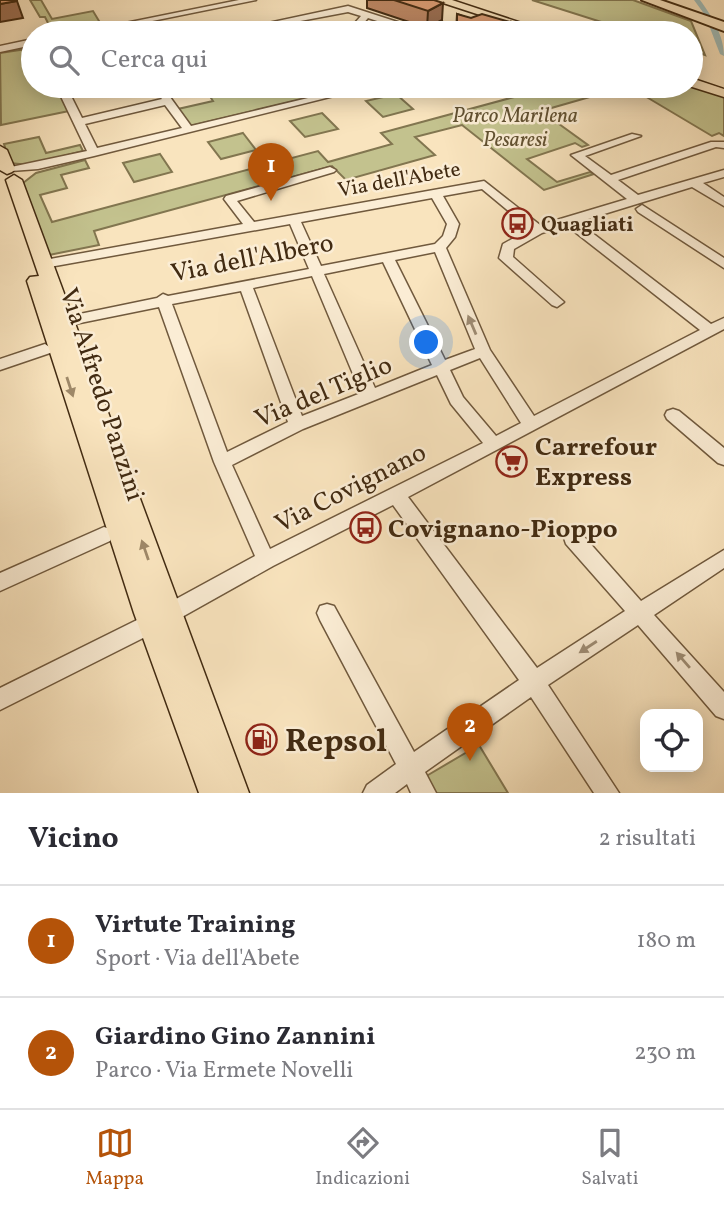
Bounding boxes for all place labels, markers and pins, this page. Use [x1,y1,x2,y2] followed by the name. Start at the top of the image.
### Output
[248,143,294,201] pin: 1
[501,207,535,241] bus stop icon: Quagliati
[541,211,634,240] place label: Quagliati
[535,430,657,496] place label: Carrefour Express
[495,444,529,478] supermarket icon: Carrefour Express
[348,511,382,545] bus stop icon: Covignano-Pioppo
[388,512,618,548] place label: Covignano-Pioppo
[447,703,493,761] pin: 2
[285,721,387,765] place label: Repsol
[245,723,279,757] fuel station icon: Repsol

